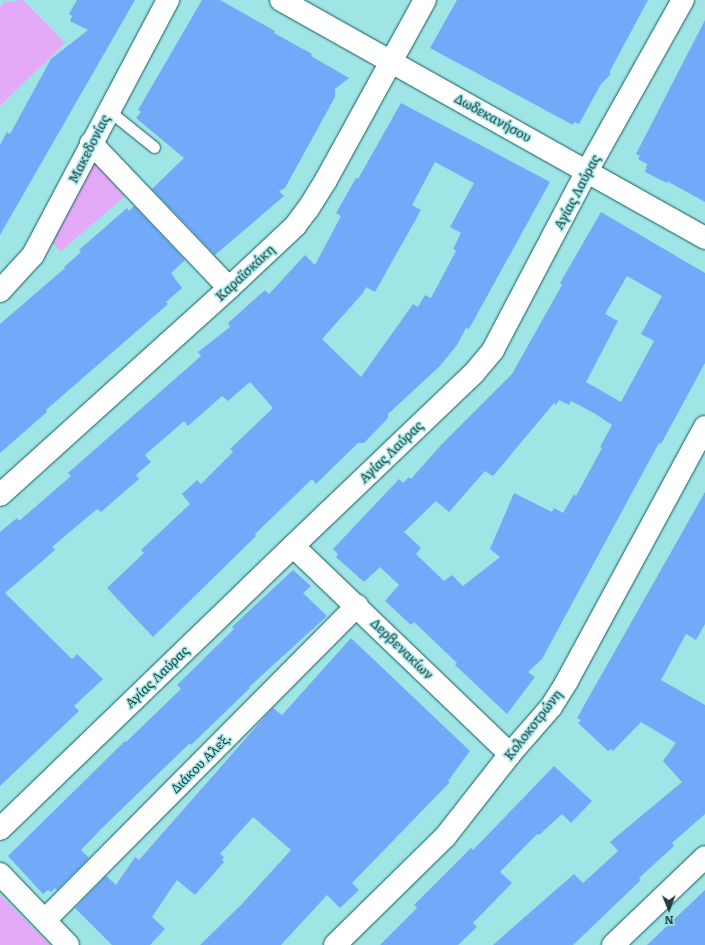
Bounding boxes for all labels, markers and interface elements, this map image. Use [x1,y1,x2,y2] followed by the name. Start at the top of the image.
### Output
[452,91,534,145] street label: Δωδεκανήσου
[65,112,113,186] street label: Μακεδονίας
[551,152,603,232] street label: Αγίας Λαύρας
[212,242,278,304] street label: Καραϊσκάκη
[356,418,426,486] street label: Αγίας Λαύρας
[368,615,436,683] street label: Δερβενακίων
[122,643,192,711] street label: Αγίας Λαύρας
[501,687,565,763] street label: Κολοκοτρώνη
[168,730,234,796] street label: Διάκου Αλεξ.
[649,889,689,929] north arrow
[664,913,674,929] text: N

